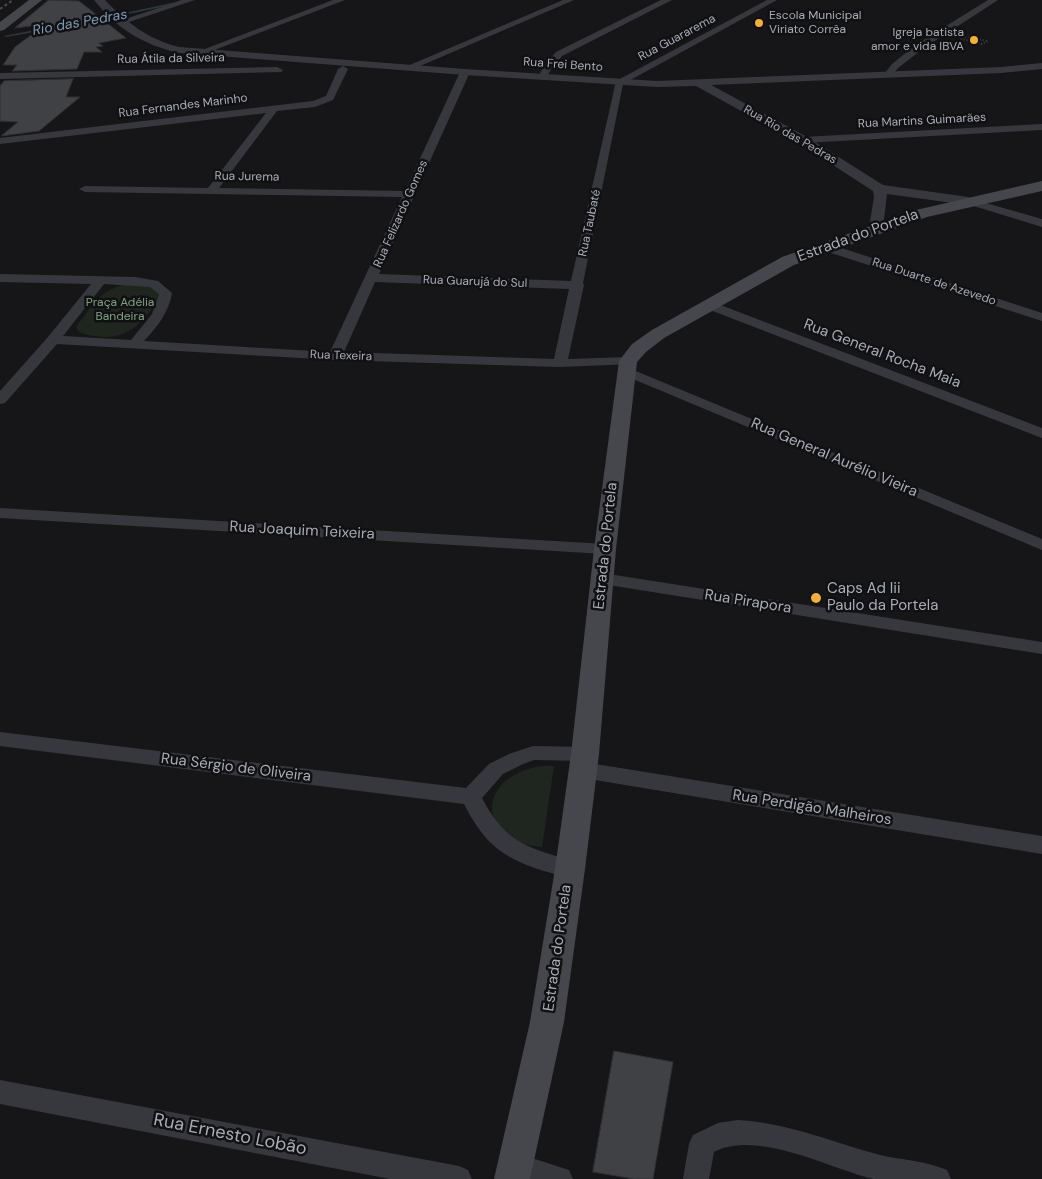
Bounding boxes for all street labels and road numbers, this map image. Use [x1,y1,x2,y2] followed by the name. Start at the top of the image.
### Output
[636,12,718,64] street label: Rua Guararema
[117,51,225,67] street label: Rua Átila da Silveira
[523,55,603,75] street label: Rua Frei Bento
[118,91,248,121] street label: Rua Fernandes Marinho
[741,102,839,168] street label: Rua Rio das Pedras
[858,110,986,132] street label: Rua Martins Guimarães
[371,158,431,270] street label: Rua Felizardo Gomes
[214,169,280,185] street label: Rua Jurema
[576,188,604,258] street label: Rua Taubaté
[795,206,921,266] street label: Estrada do Portela
[870,255,998,309] street label: Rua Duarte de Azevedo
[423,273,527,291] street label: Rua Guarujá do Sul
[801,316,963,392] street label: Rua General Rocha Maia
[310,348,372,364] street label: Rua Texeira
[748,415,920,501] street label: Rua General Aurélio Vieira
[590,482,622,610] street label: Estrada do Portela
[229,518,375,544] street label: Rua Joaquim Teixeira
[703,586,793,618] street label: Rua Pirapora
[160,750,312,786] street label: Rua Sérgio de Oliveira
[731,787,893,829] street label: Rua Perdigão Malheiros
[540,884,576,1012] street label: Estrada do Portela
[152,1110,308,1160] street label: Rua Ernesto Lobão

